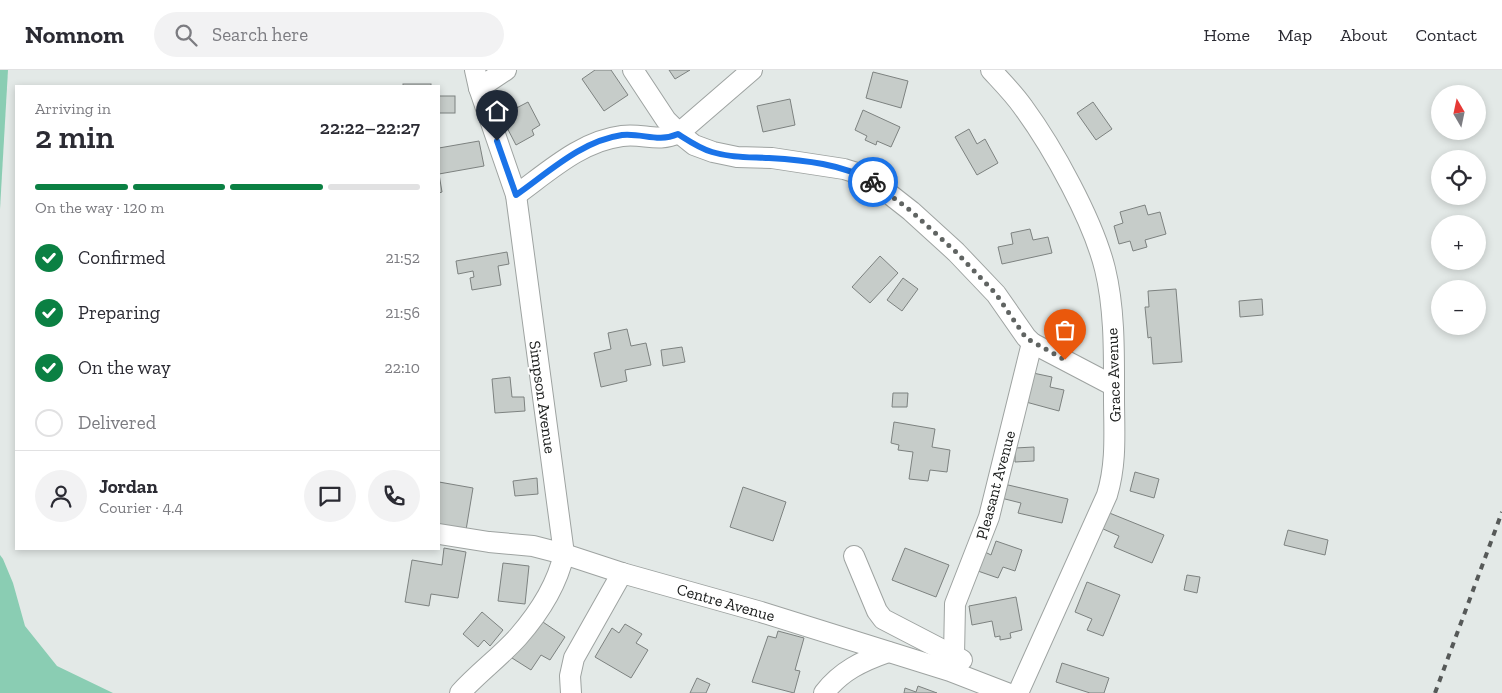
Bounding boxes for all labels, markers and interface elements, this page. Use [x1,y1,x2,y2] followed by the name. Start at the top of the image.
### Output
[154,12,504,57] search box
[25,20,124,49] text: Nomnom
[172,21,200,49] icon: search
[212,23,308,46] text: Search here
[1203,24,1250,46] text: Home
[1278,24,1312,46] text: Map
[1340,24,1387,46] text: About
[1415,24,1477,46] text: Contact
[1431,85,1486,140] north arrow
[1431,85,1486,335] map controls
[476,90,518,141] pin
[483,97,511,125] icon: home
[35,99,111,118] text: Arriving in
[320,116,420,139] text: 22:22–22:27
[35,118,114,156] text: 2 min
[1431,150,1486,205] button: locate
[848,157,898,207] courier
[859,168,887,196] icon: bike
[35,198,164,217] text: On the way · 120 m
[1431,215,1486,270] button: +
[35,244,63,272] icon: check
[78,246,165,269] text: Confirmed
[386,248,420,267] text: 21:52
[1431,280,1486,335] button: −
[35,299,63,327] icon: check
[78,301,160,324] text: Preparing
[385,303,420,322] text: 21:56
[1044,309,1086,360] pin
[1051,316,1079,344] icon: bag
[1102,328,1125,422] street label: Grace Avenue
[525,339,560,455] street label: Simpson Avenue
[35,354,63,382] icon: check
[78,356,171,379] text: On the way
[385,358,420,377] text: 22:10
[78,411,156,434] text: Delivered
[972,428,1019,542] street label: Pleasant Avenue
[35,470,87,522] button: person
[304,470,356,522] button: chat
[368,470,420,522] button: phone
[99,475,158,498] text: Jordan
[99,498,183,517] text: Courier · 4.4
[675,579,777,626] street label: Centre Avenue

